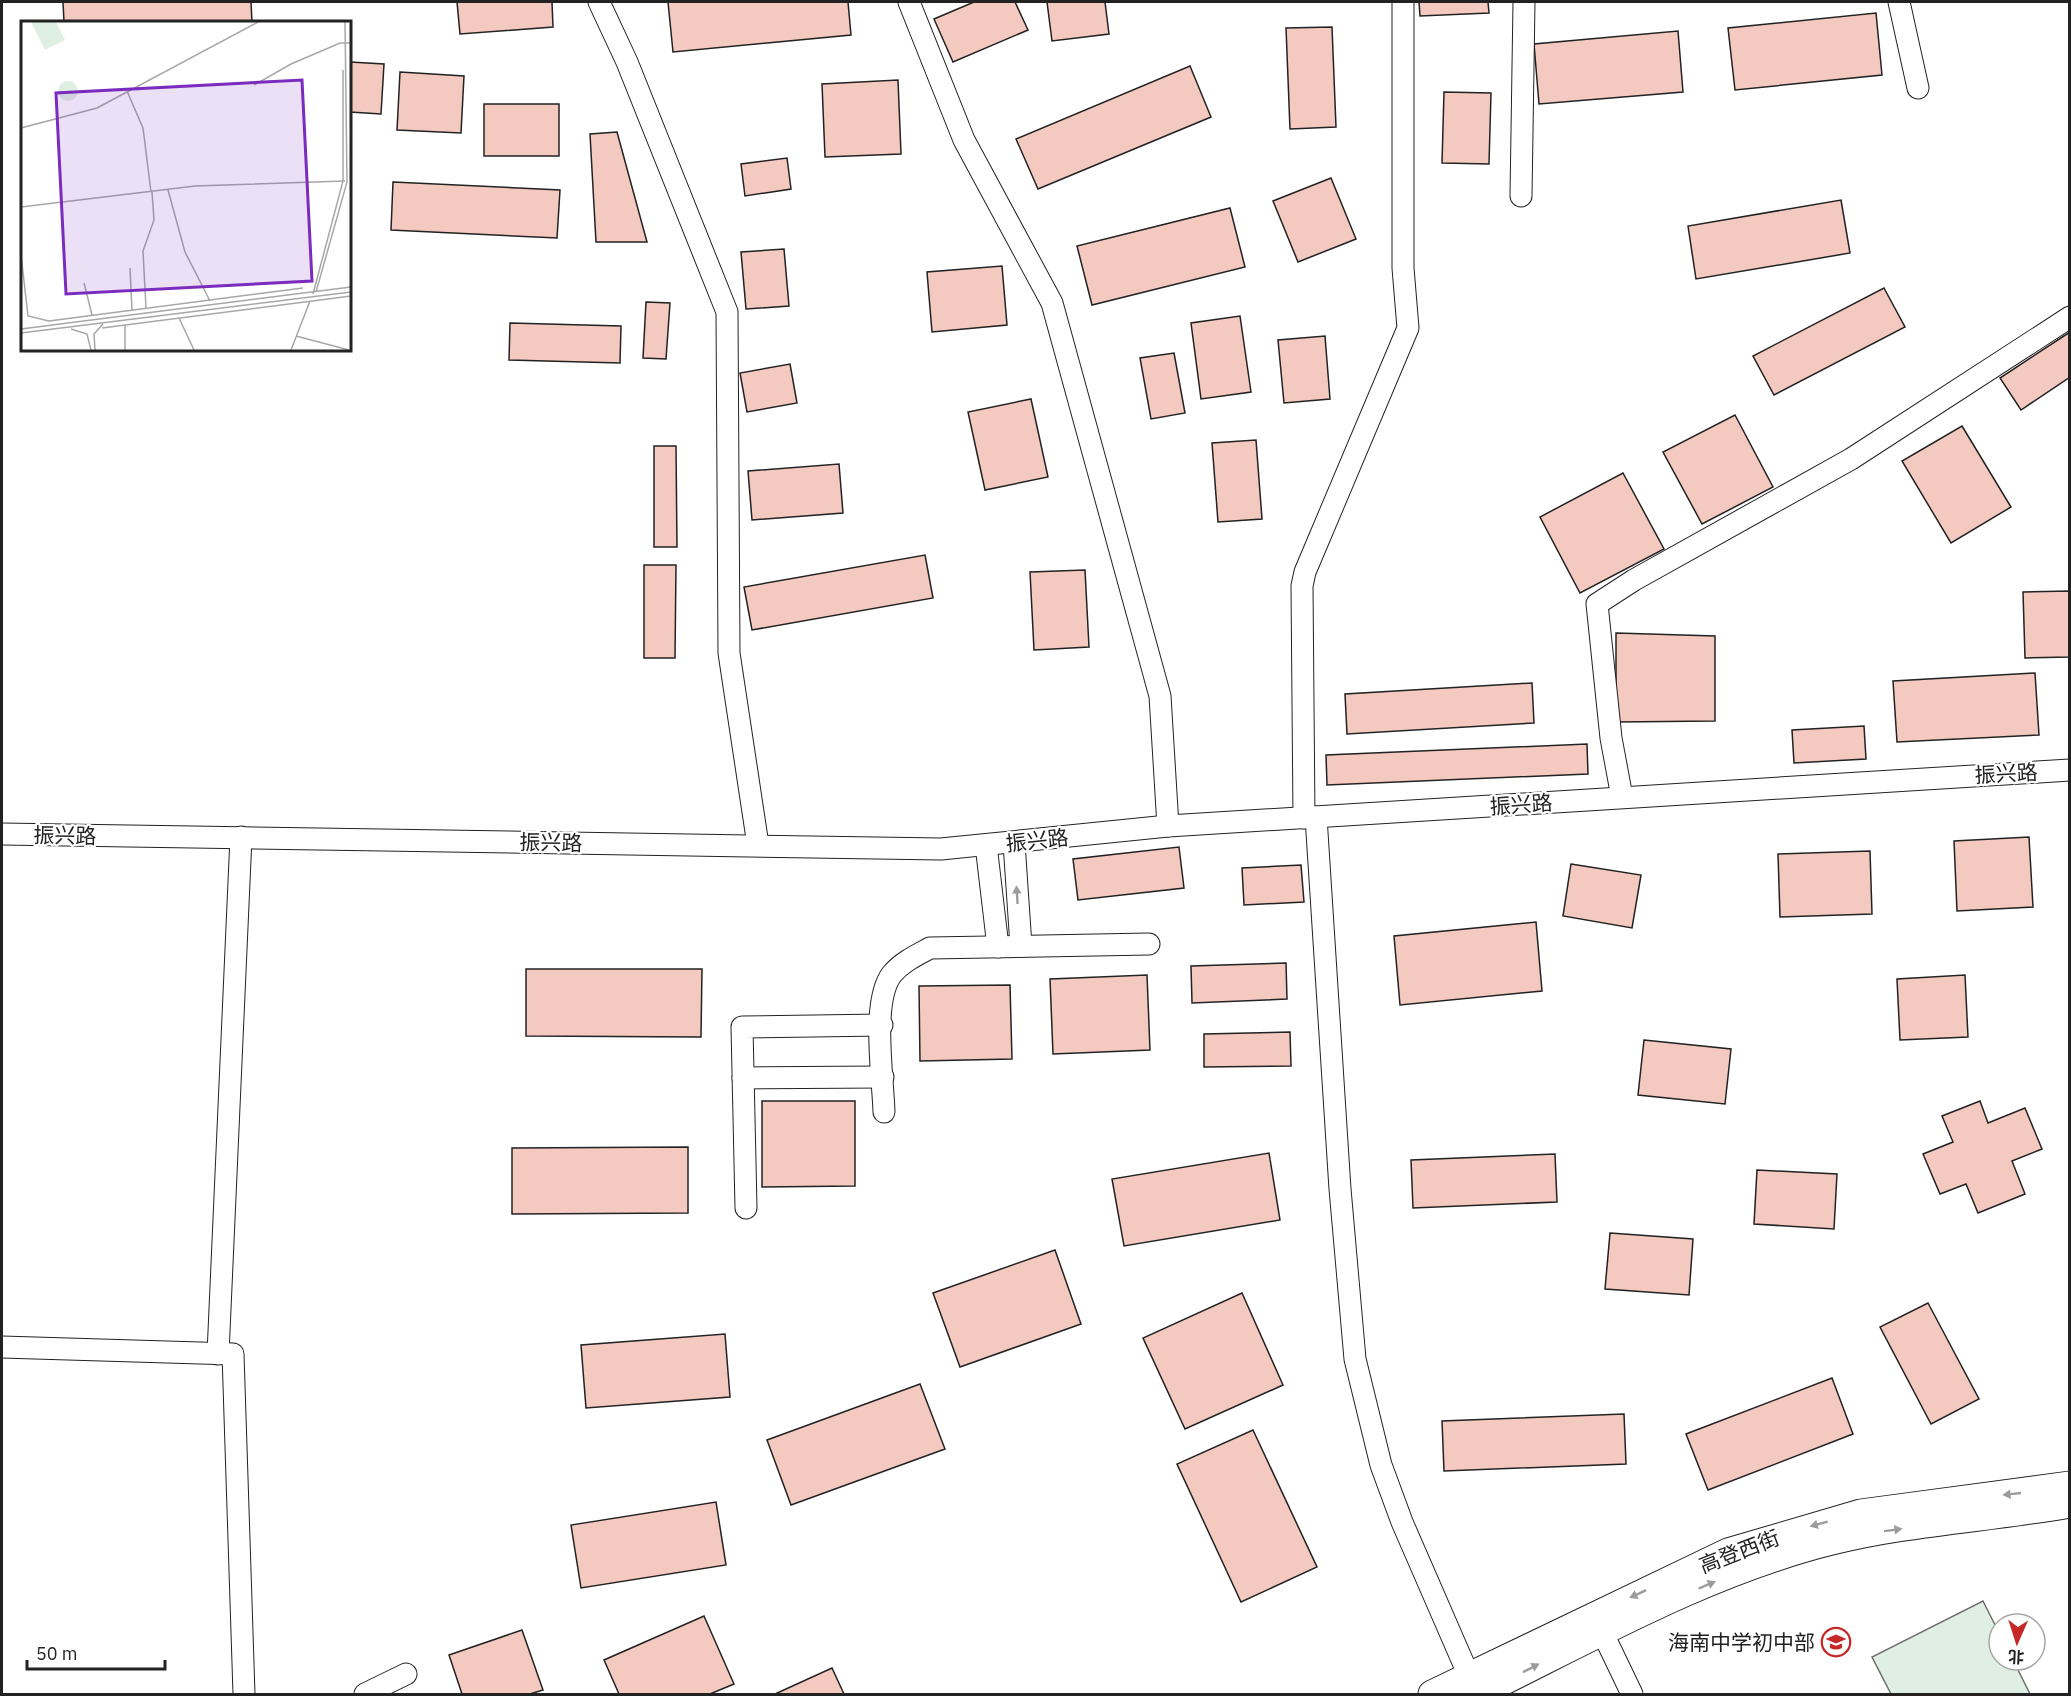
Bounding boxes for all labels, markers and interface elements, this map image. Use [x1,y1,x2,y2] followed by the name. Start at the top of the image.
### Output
[21,21,351,351] inset map
[1974,757,2038,789] street label: 振兴路
[1489,788,1553,820] street label: 振兴路
[33,820,97,850] street label: 振兴路
[1004,823,1070,857] street label: 振兴路
[519,827,583,857] street label: 振兴路
[1013,885,1022,904] one-way arrow
[2002,1489,2021,1498] one-way arrow
[1810,1519,1828,1529] one-way arrow
[1695,1523,1783,1579] street label: 高登西街
[1884,1525,1903,1535] one-way arrow
[1698,1580,1716,1590] one-way arrow
[1629,1589,1646,1598] one-way arrow
[1987,1612,2047,1672] north arrow
[1820,1626,1852,1658] school or university icon: 海南中学初中部
[1668,1628,1815,1656] place label: 海南中学初中部
[27,1633,165,1671] scale bar
[36,1642,78,1665] text: 50 m
[2008,1647,2025,1667] text: 北
[1522,1664,1539,1673] one-way arrow

